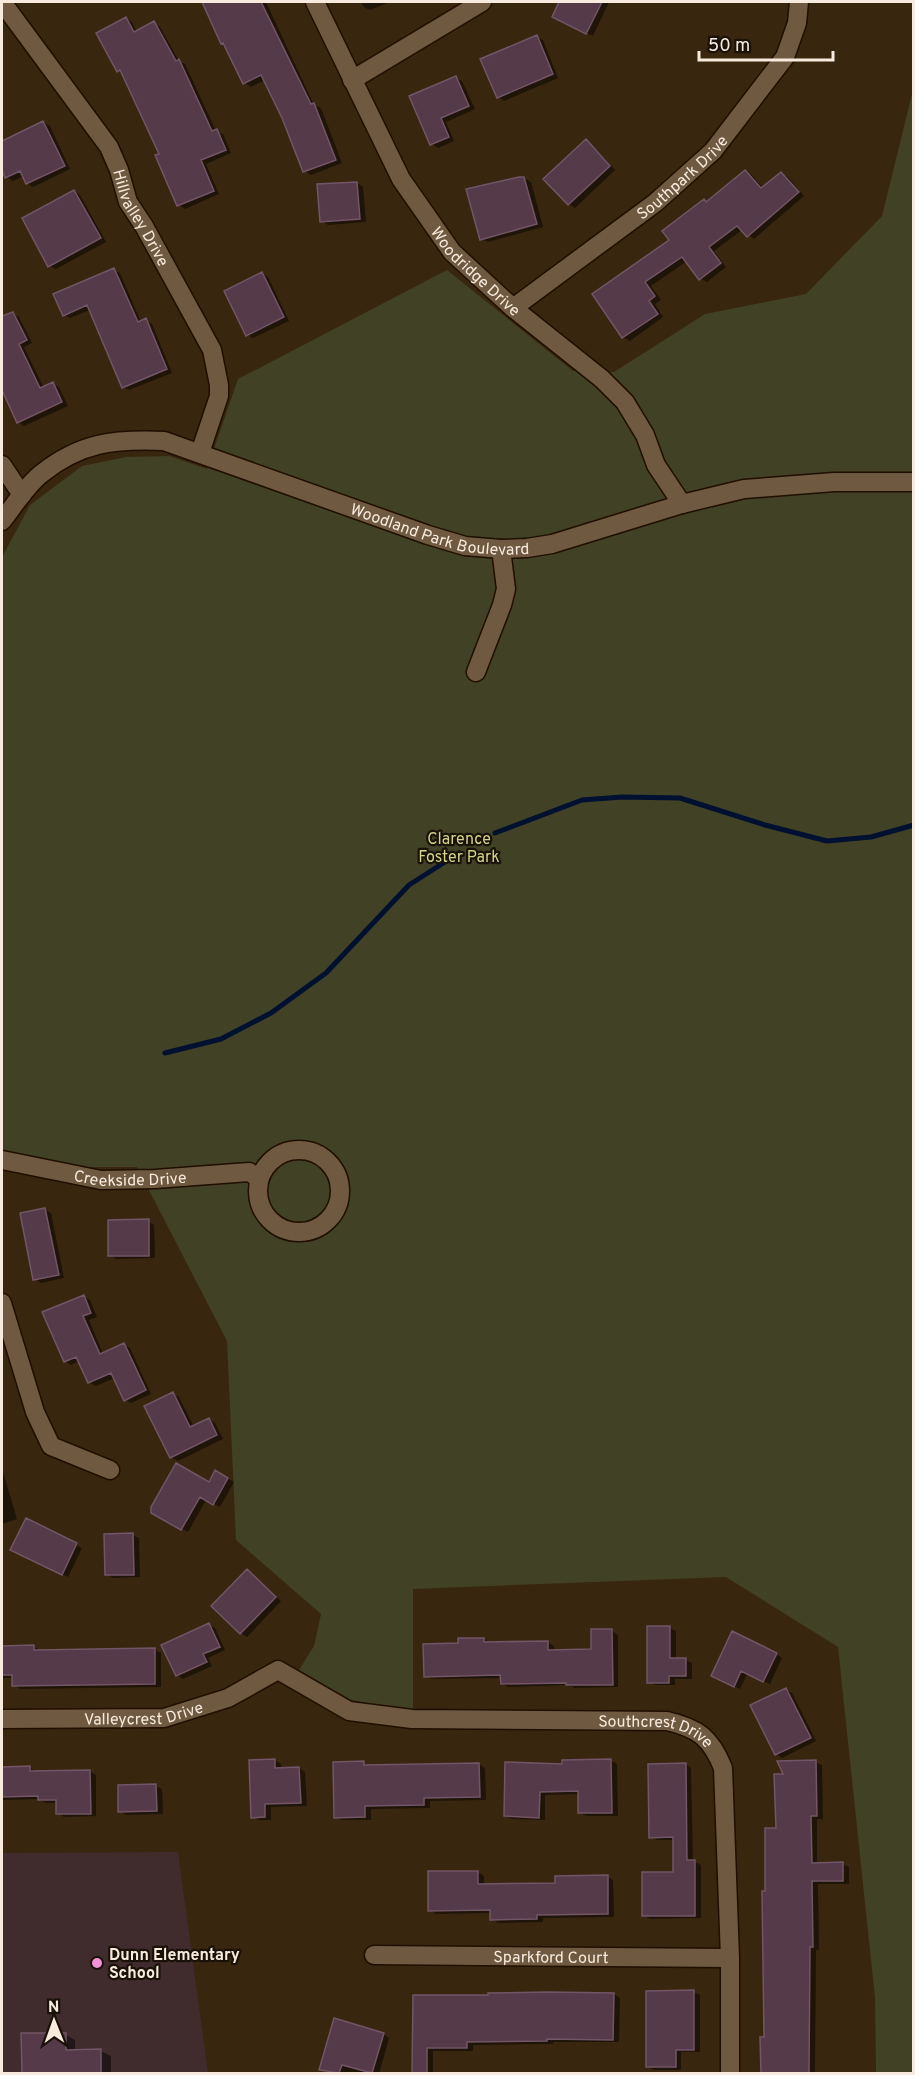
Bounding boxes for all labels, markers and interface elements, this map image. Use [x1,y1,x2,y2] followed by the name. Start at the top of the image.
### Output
[699,24,832,62] scale bar
[708,35,750,58] text: 50 m
[633,132,733,225] street label: Southpark Drive
[107,167,172,270] street label: Hillvalley Drive
[425,223,523,322] street label: Woodridge Drive
[347,500,530,561] street label: Woodland Park Boulevard
[418,830,500,868] park label: Clarence Foster Park
[72,1167,187,1192] street label: Creekside Drive
[84,1698,206,1730] street label: Valleycrest Drive
[598,1712,717,1753] street label: Southcrest Drive
[109,1946,240,1984] place label: Dunn Elementary School
[493,1948,609,1969] street label: Sparkford Court
[90,1956,104,1970] marker: Dunn Elementary School
[24,1991,84,2051] north arrow
[48,1998,60,2018] text: N

